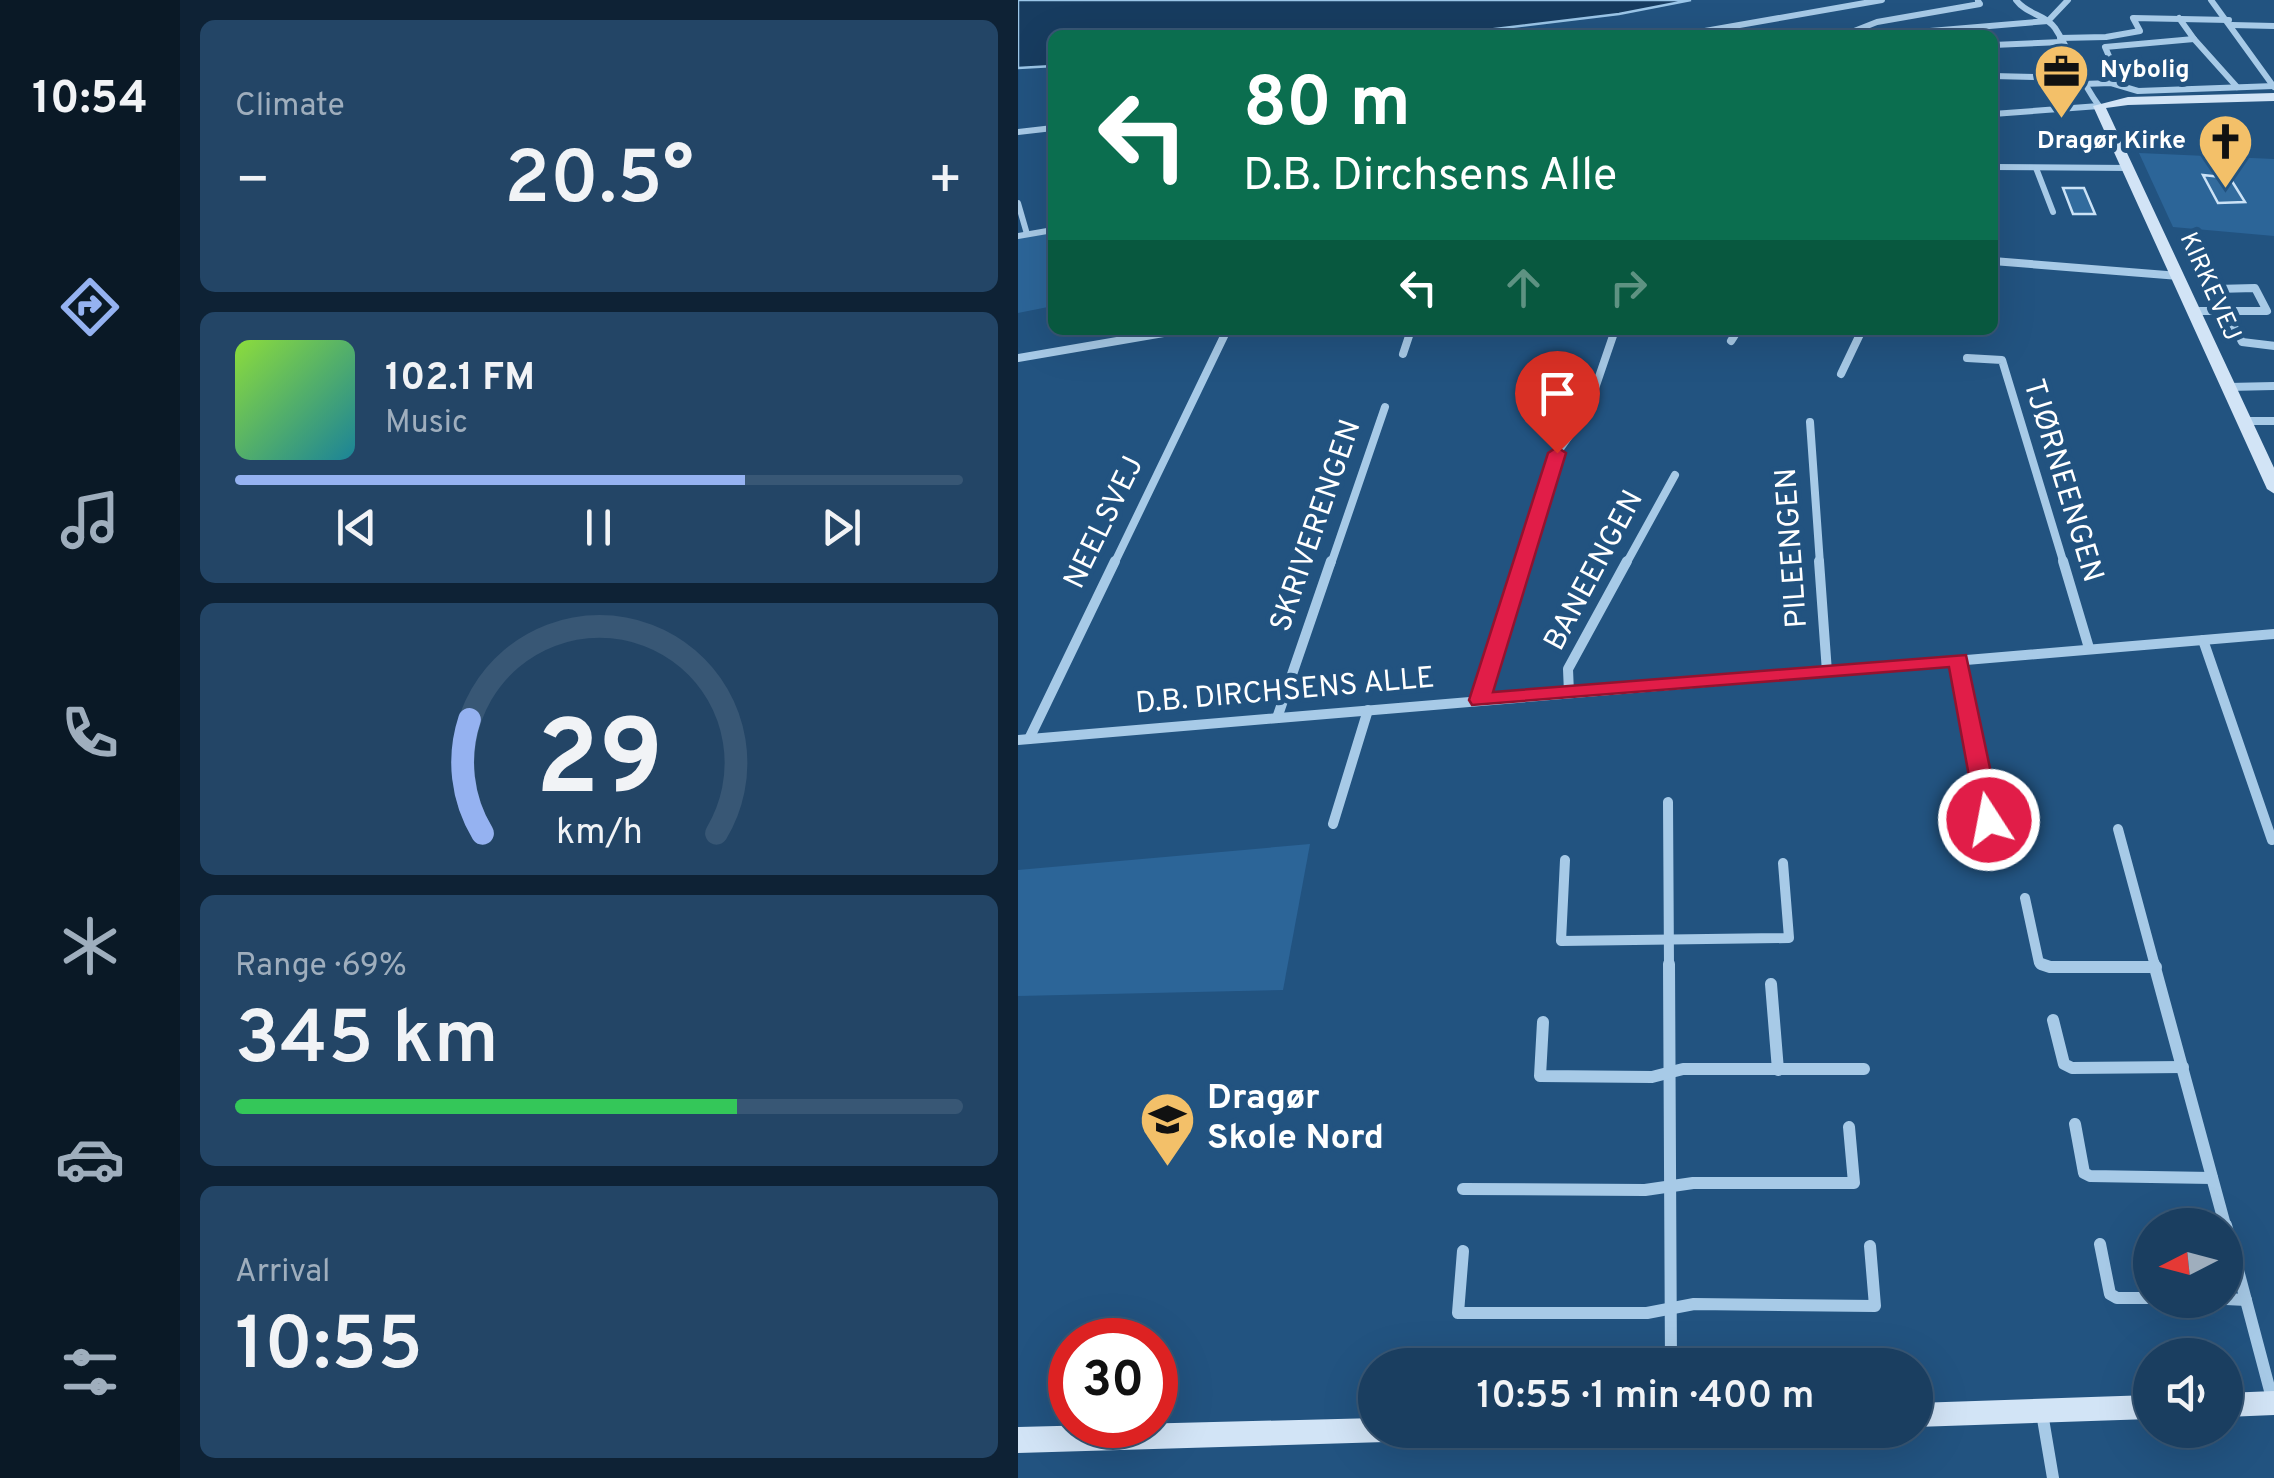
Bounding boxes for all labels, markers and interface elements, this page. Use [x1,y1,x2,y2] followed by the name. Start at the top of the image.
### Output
[2031,41,2091,120] office icon: Nybolig
[2100,55,2190,87] place label: Nybolig
[1243,62,1411,151] text: 80 m
[1078,70,1208,200] icon: left
[32,72,148,129] text: 10:54
[235,87,345,127] text: Climate
[2195,112,2255,191] church icon: Dragør Kirke
[2037,126,2186,158] place label: Dragør Kirke
[504,135,694,230] text: 20.5°
[235,148,270,218] text: −
[928,148,963,218] text: +
[1243,149,1617,206] text: D.B. Dirchsens Alle
[2171,228,2247,346] street label: KIRKEVEJ
[1391,260,1446,315] icon: left
[1496,260,1551,315] icon: ahead
[1601,260,1656,315] icon: right
[55,272,125,342] icon: directions
[1515,351,1600,454] pin
[385,355,535,404] text: 102.1 FM
[1530,366,1585,421] icon: arrive
[2014,375,2110,587] street label: TJØRNEENGEN
[385,404,468,444] text: Music
[1263,415,1371,637] street label: SKRIVERENGEN
[1057,451,1153,595] street label: NEELSVEJ
[1769,467,1817,629] street label: PILEENGEN
[55,485,125,555] icon: music
[1537,485,1653,657] street label: BANEENGEN
[329,500,384,555] icon: previous
[571,500,626,555] icon: pause
[814,500,869,555] icon: next
[1134,661,1436,723] street label: D.B. DIRCHSENS ALLE
[55,698,125,768] icon: phone
[535,699,663,831] text: 29
[1937,768,2041,872] position arrow
[556,811,642,857] text: km/h
[55,911,125,981] icon: climate
[235,947,407,987] text: Range · 69%
[235,995,499,1090] text: 345 km
[1207,1077,1384,1161] place label: Dragør Skole Nord
[1138,1089,1198,1168] school or university icon: Dragør Skole Nord
[55,1124,125,1194] icon: car
[2133,1208,2243,1318] north arrow
[2133,1208,2243,1448] map controls
[235,1253,330,1293] text: Arrival
[235,1301,423,1396] text: 10:55
[1048,1318,1178,1448] speed limit sign: 30
[55,1337,125,1407] icon: filters
[2133,1338,2243,1448] button: sound
[1476,1373,1815,1422] text: 10:55 · 1 min · 400 m

